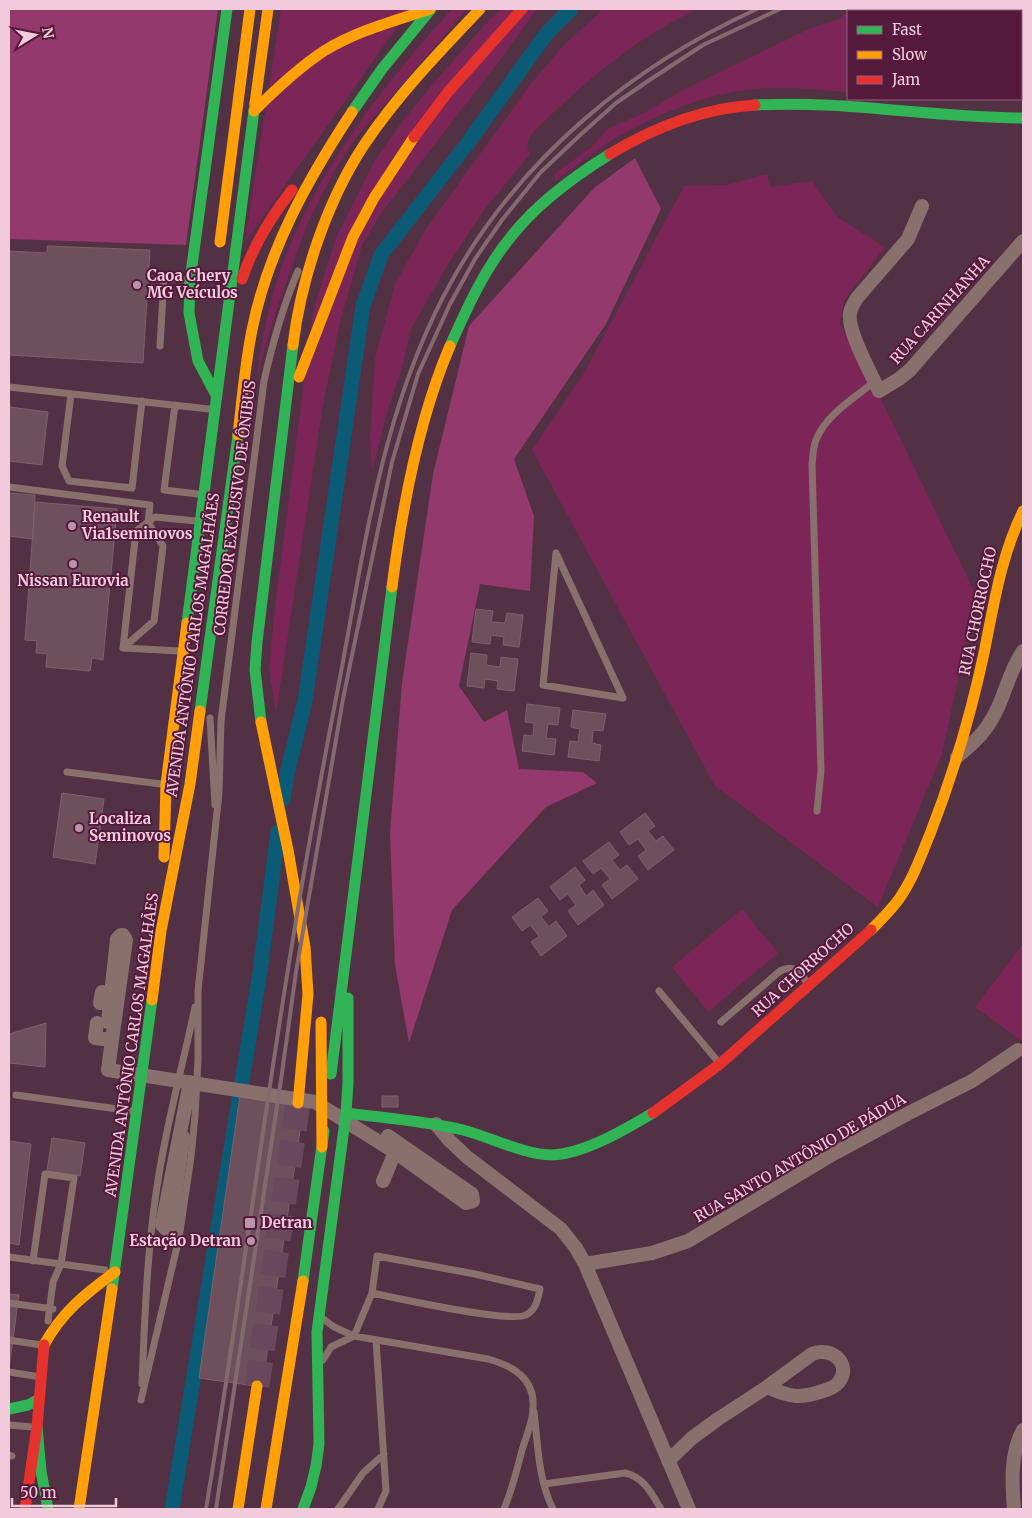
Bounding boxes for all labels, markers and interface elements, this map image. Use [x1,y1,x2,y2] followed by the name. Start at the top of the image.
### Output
[10,10,60,60] north arrow
[847,10,1022,100] legend
[892,20,922,39] text: Fast
[38,26,58,40] text: N
[892,45,927,64] text: Slow
[891,70,920,89] text: Jam
[886,251,994,368] street label: RUA CARINHANHA
[147,266,238,302] place label: Caoa Chery MG Veículos
[131,279,143,291] marker: Caoa Chery MG Veículos
[208,379,260,637] street label: CORREDOR EXCLUSIVO DE ÔNIBUS
[161,491,223,799] street label: AVENIDA ANTÔNIO CARLOS MAGALHÃES
[81,507,193,543] place label: Renault Via1seminovos
[66,520,78,532] marker: Renault Via1seminovos
[955,545,1000,677] street label: RUA CHORROCHO
[67,558,79,570] marker: Nissan Eurovia
[17,571,129,590] place label: Nissan Eurovia
[89,809,171,845] place label: Localiza Seminovos
[73,822,85,834] marker: Localiza Seminovos
[100,891,162,1199] street label: AVENIDA ANTÔNIO CARLOS MAGALHÃES
[748,919,858,1021] street label: RUA CHORROCHO
[690,1088,909,1226] street label: RUA SANTO ANTÔNIO DE PÁDUA
[261,1213,312,1232] place label: Detran
[243,1216,257,1230] marker: Detran
[129,1231,241,1250] place label: Estação Detran
[245,1235,257,1247] marker: Estação Detran
[12,1476,116,1508] scale bar
[20,1483,57,1502] text: 50 m

